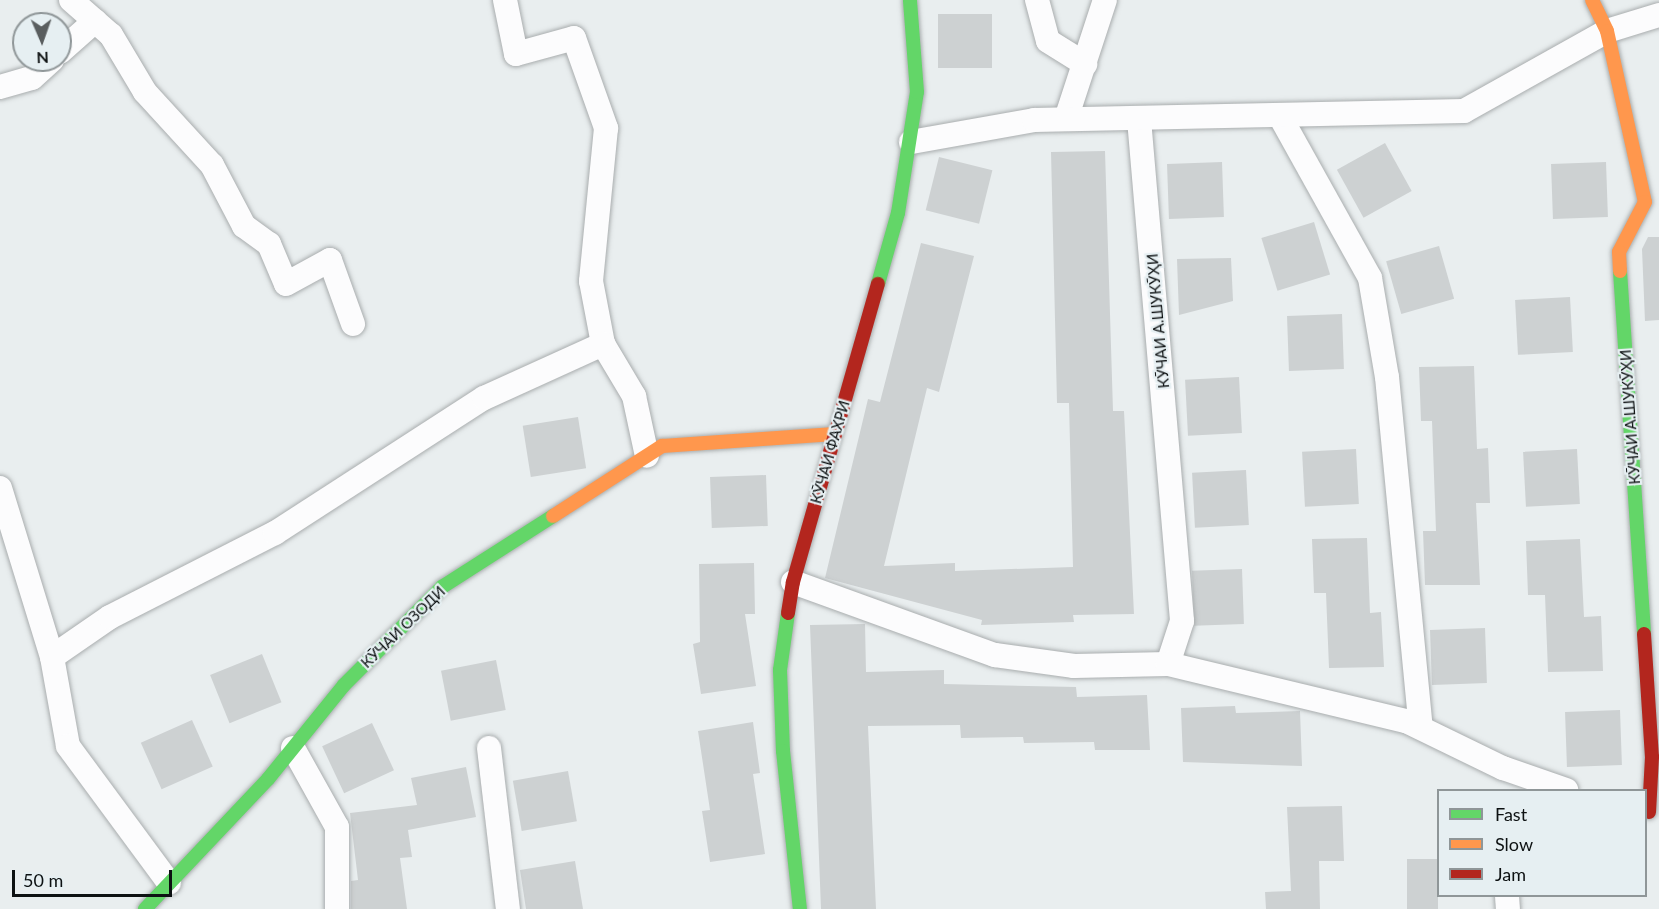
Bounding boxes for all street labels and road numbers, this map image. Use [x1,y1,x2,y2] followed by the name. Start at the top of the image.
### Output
[1143,253,1173,389] street label: КӮЧАИ А.ШУКӮҲИ
[1616,349,1644,485] street label: КӮЧАИ А.ШУКӮҲИ
[807,398,853,506] street label: КӮЧАИ ФАХРИ
[357,582,449,672] street label: КӮЧАИ ОЗОДИ

